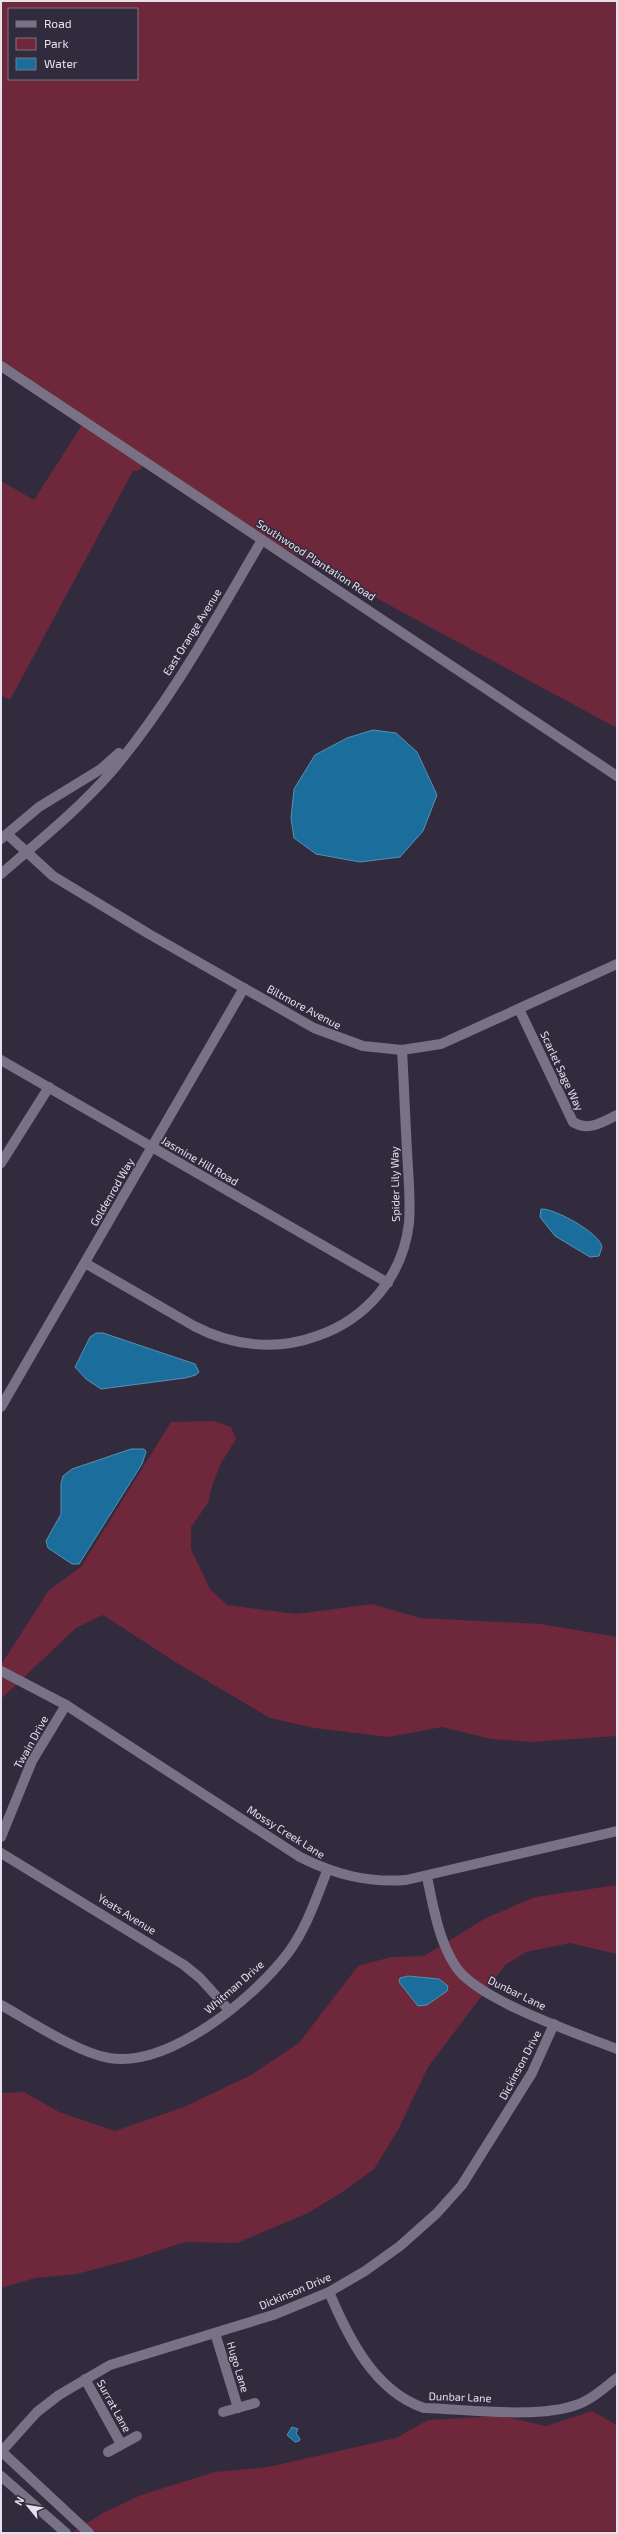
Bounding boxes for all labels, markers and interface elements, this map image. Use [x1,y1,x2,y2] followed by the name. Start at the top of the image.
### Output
[8,8,138,80] legend
[44,16,72,30] text: Road
[44,36,69,50] text: Park
[44,56,78,70] text: Water
[254,516,378,603] street label: Southwood Plantation Road
[160,586,224,677] street label: East Orange Avenue
[265,982,344,1032] street label: Biltmore Avenue
[538,1029,587,1113] street label: Scarlet Sage Way
[159,1133,241,1188] street label: Jasmine Hill Road
[387,1146,402,1222] street label: Spider Lily Way
[87,1155,136,1228] street label: Goldenrod Way
[11,1713,50,1770] street label: Twain Drive
[245,1802,328,1861] street label: Mossy Creek Lane
[96,1890,159,1937] street label: Yeats Avenue
[201,1957,266,2016] street label: Whitman Drive
[486,1973,548,2012] street label: Dunbar Lane
[496,2028,543,2102] street label: Dickinson Drive
[257,2269,333,2312] street label: Dickinson Drive
[225,2340,252,2394] street label: Hugo Lane
[95,2377,134,2434] street label: Surrat Lane
[428,2389,492,2404] street label: Dunbar Lane
[8,2486,48,2526] north arrow
[11,2494,27,2507] text: N

